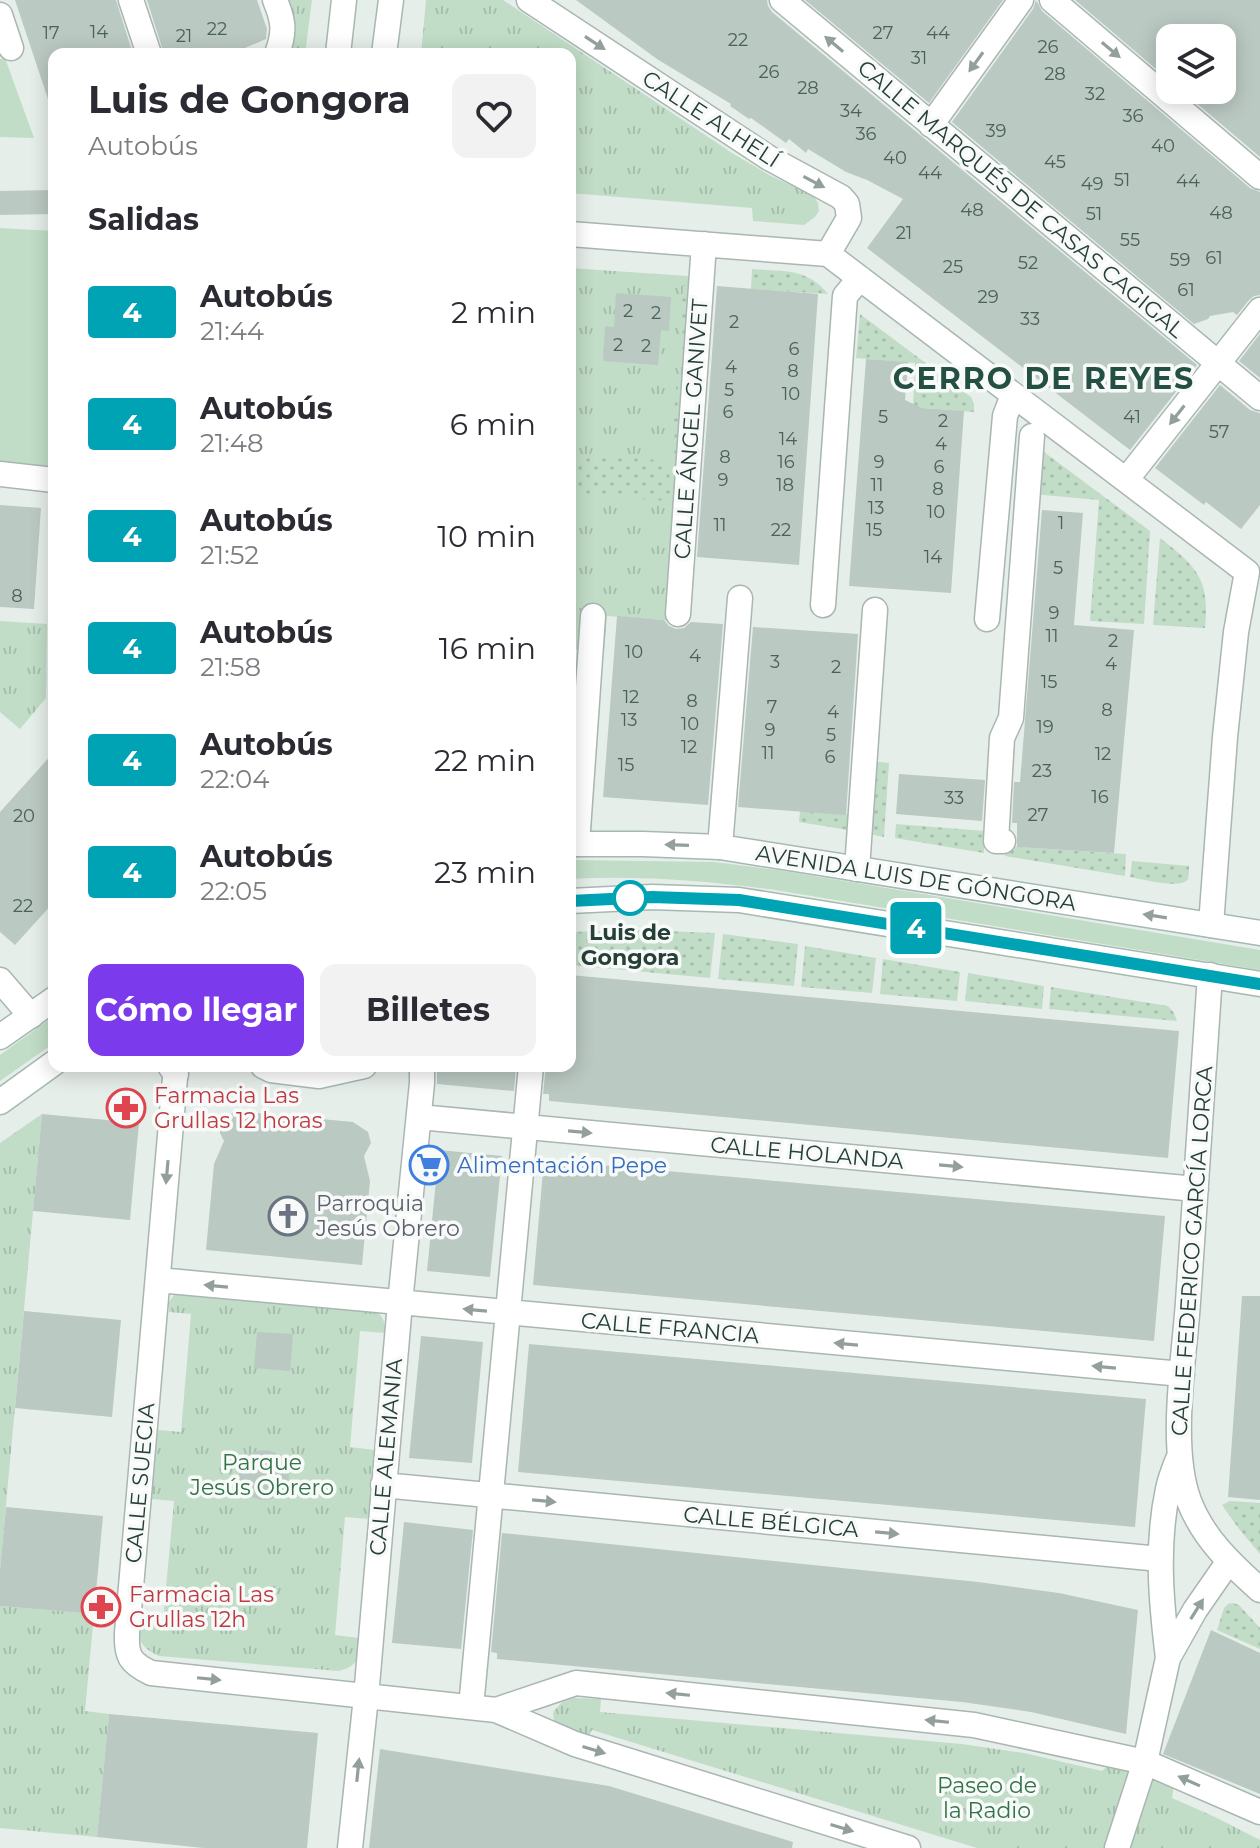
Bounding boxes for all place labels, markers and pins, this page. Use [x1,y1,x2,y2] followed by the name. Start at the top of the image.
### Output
[613,881,647,915] marker: Luis de Gongora
[581,919,679,971] place label: Luis de Gongora
[154,1082,323,1134] place label: Farmacia Las Grullas 12 horas
[105,1087,147,1129] pharmacy icon: Farmacia Las Grullas 12 horas
[408,1144,450,1186] supermarket icon: Alimentación Pepe
[457,1152,667,1179] place label: Alimentación Pepe
[315,1190,460,1242] place label: Parroquia Jesús Obrero
[267,1195,309,1237] church icon: Parroquia Jesús Obrero
[129,1581,274,1633] place label: Farmacia Las Grullas 12h
[80,1586,122,1628] pharmacy icon: Farmacia Las Grullas 12h

